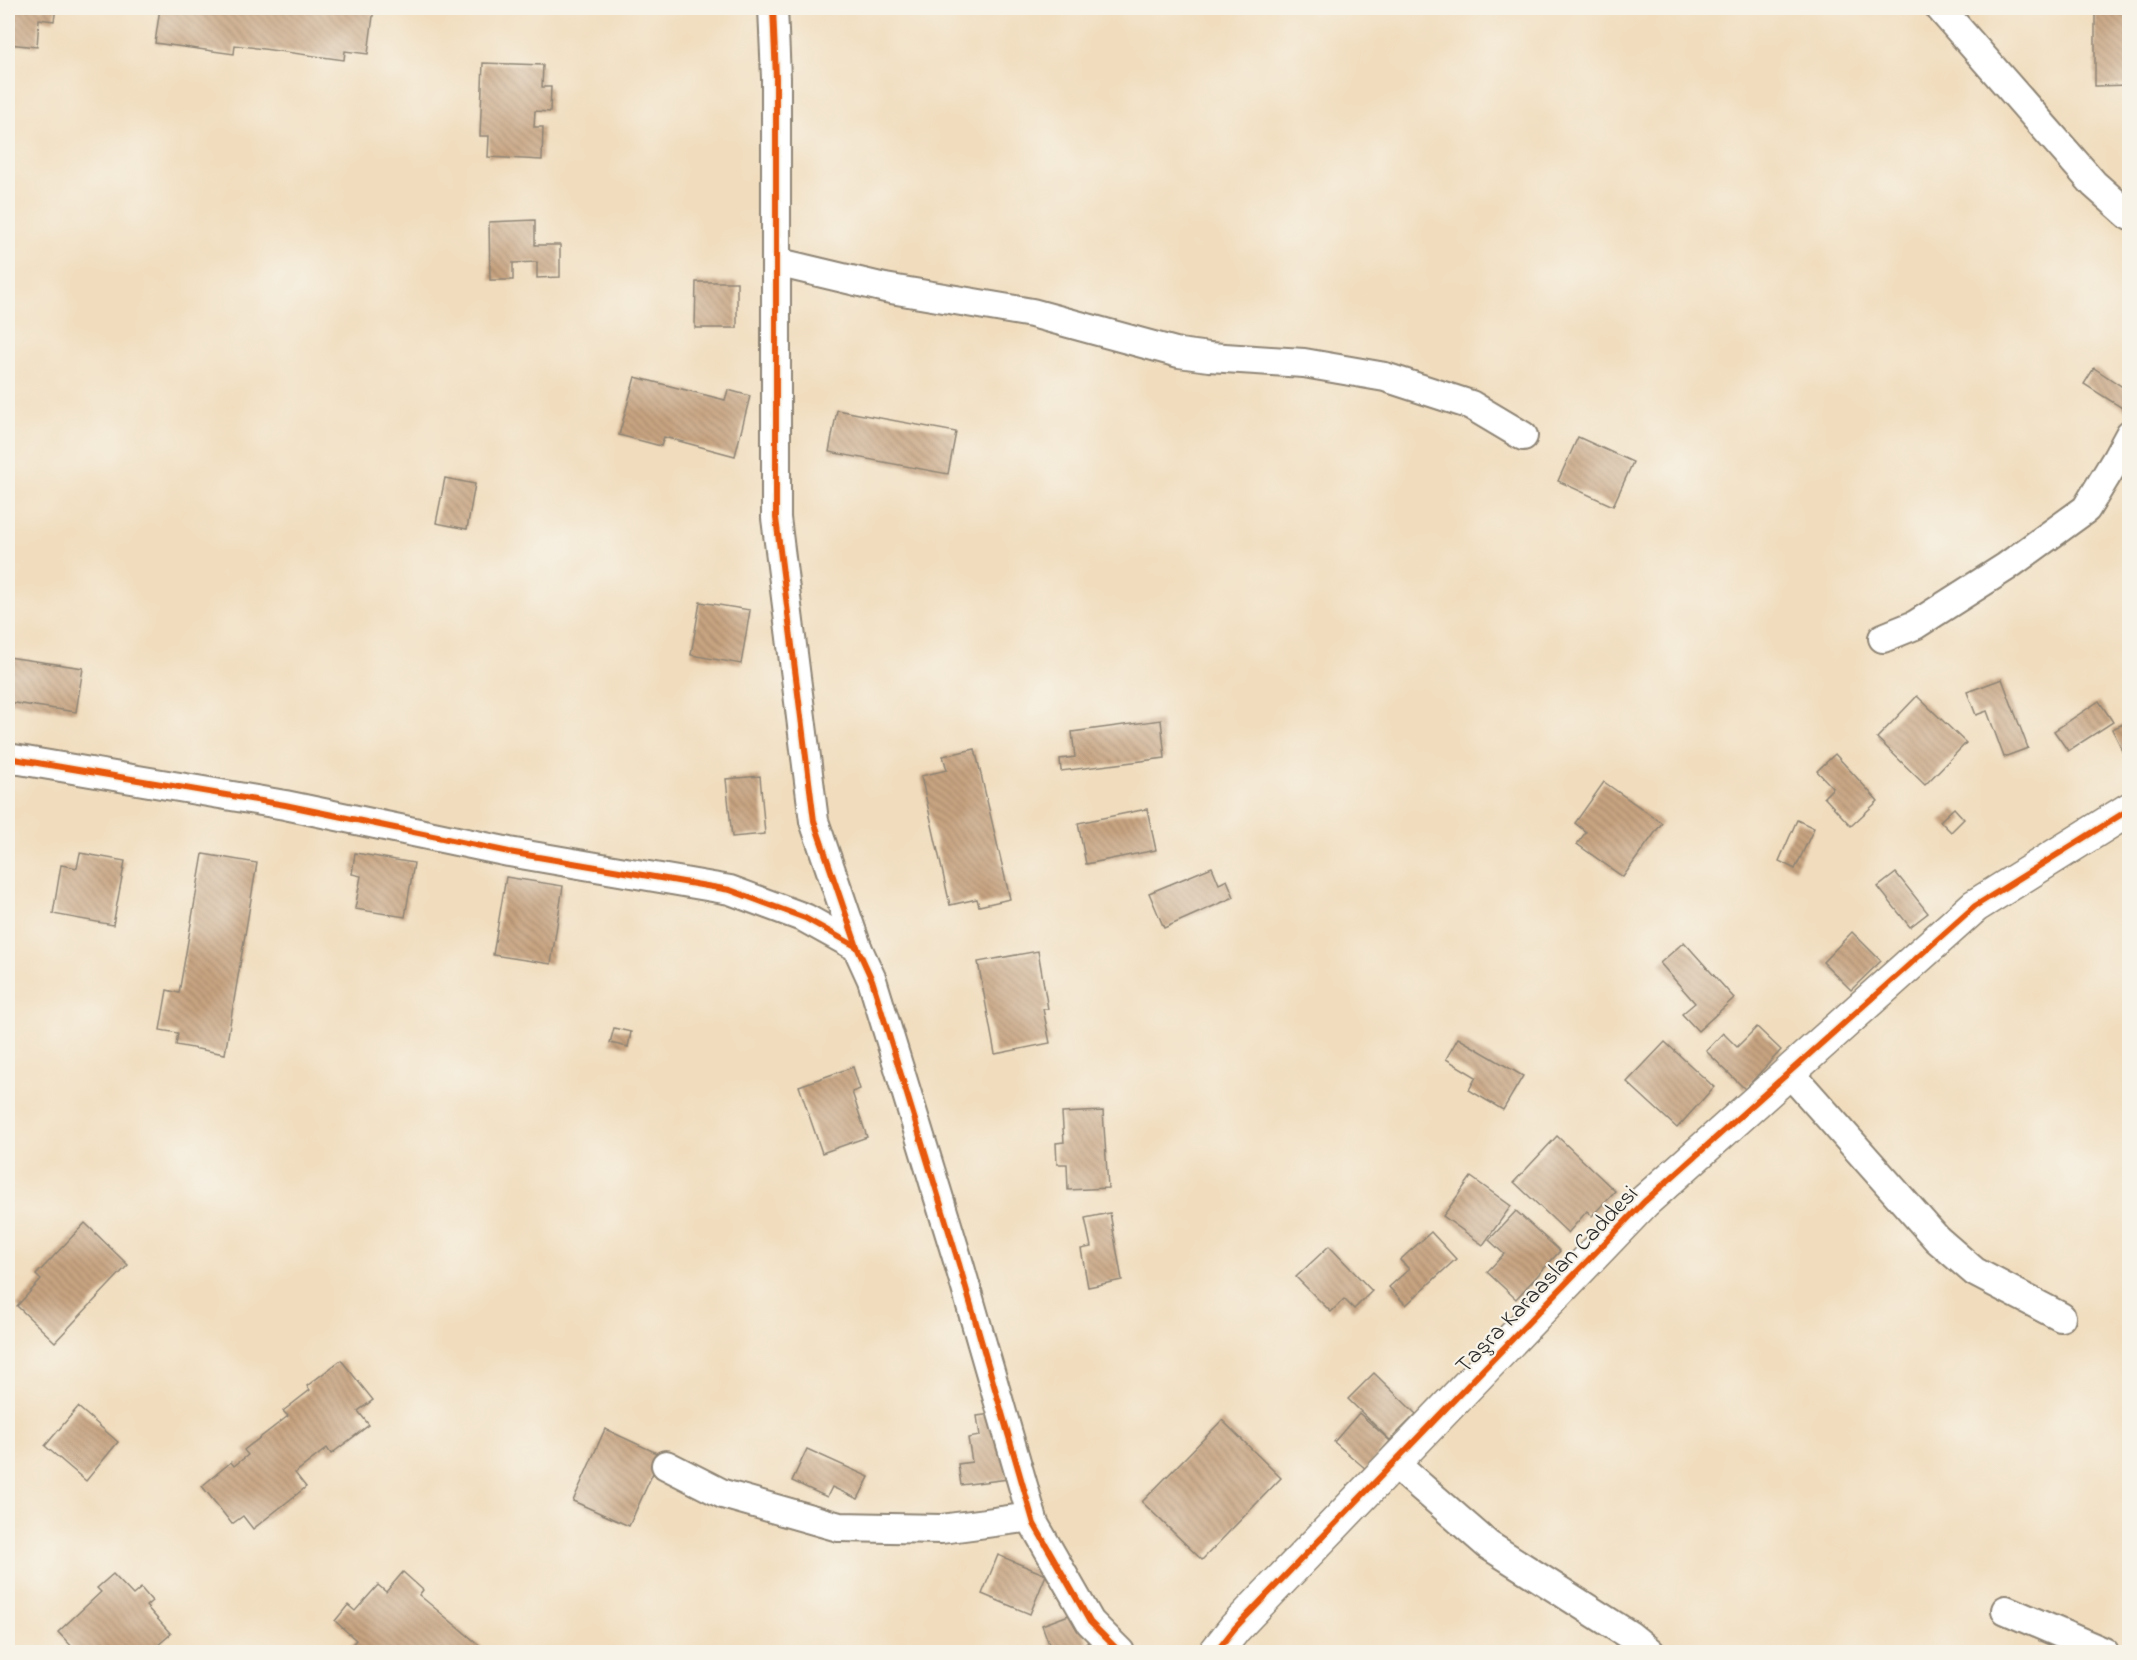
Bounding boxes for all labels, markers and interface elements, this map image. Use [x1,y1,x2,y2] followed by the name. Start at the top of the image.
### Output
[1448,1178,1647,1383] street label: Taşra Karaaslan Caddesi

